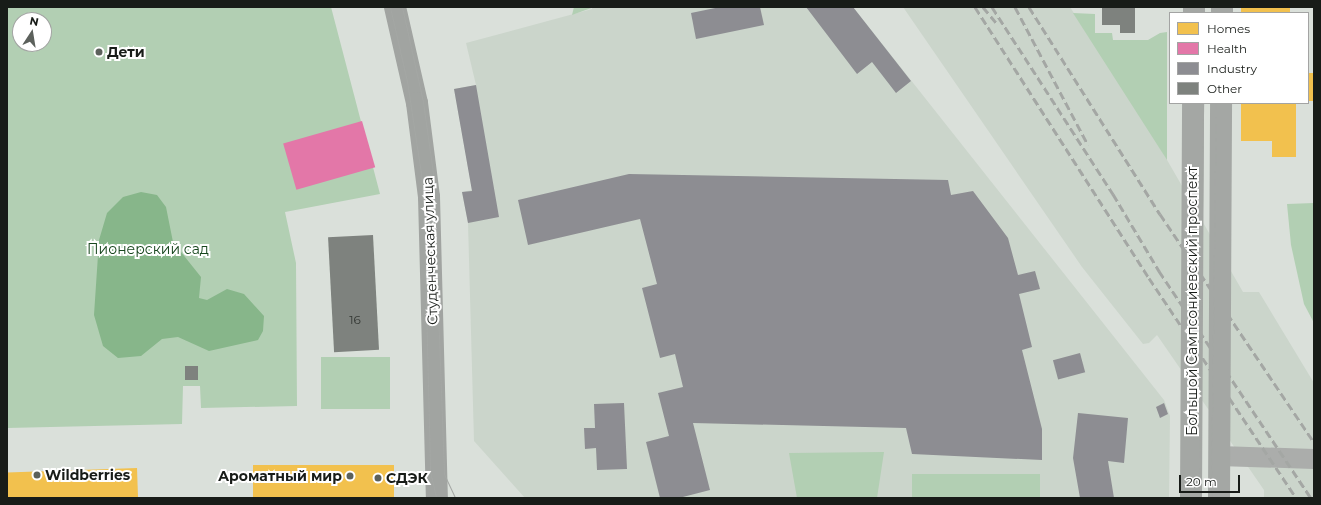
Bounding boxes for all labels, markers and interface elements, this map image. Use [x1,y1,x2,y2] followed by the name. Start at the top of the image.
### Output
[12,12,52,52] north arrow
[1169,12,1309,104] legend
[28,13,40,29] text: N
[1207,21,1250,36] text: Homes
[1207,41,1247,56] text: Health
[107,44,145,60] place label: Дети
[94,47,104,57] marker: Дети
[1207,61,1257,76] text: Industry
[1207,81,1242,96] text: Other
[1184,166,1200,436] street label: Большой Сампсониевский проспект
[419,177,441,325] street label: Студенческая улица
[87,241,209,257] park label: Пионерский сад
[349,313,361,327] house number: 16
[45,467,130,483] place label: Wildberries
[1181,467,1242,493] scale bar
[218,468,342,484] place label: Ароматный мир
[32,470,42,480] marker: Wildberries
[386,470,428,486] place label: СДЭК
[345,471,355,481] marker: Ароматный мир
[373,473,383,483] marker: СДЭК
[1186,474,1217,489] text: 20 m

